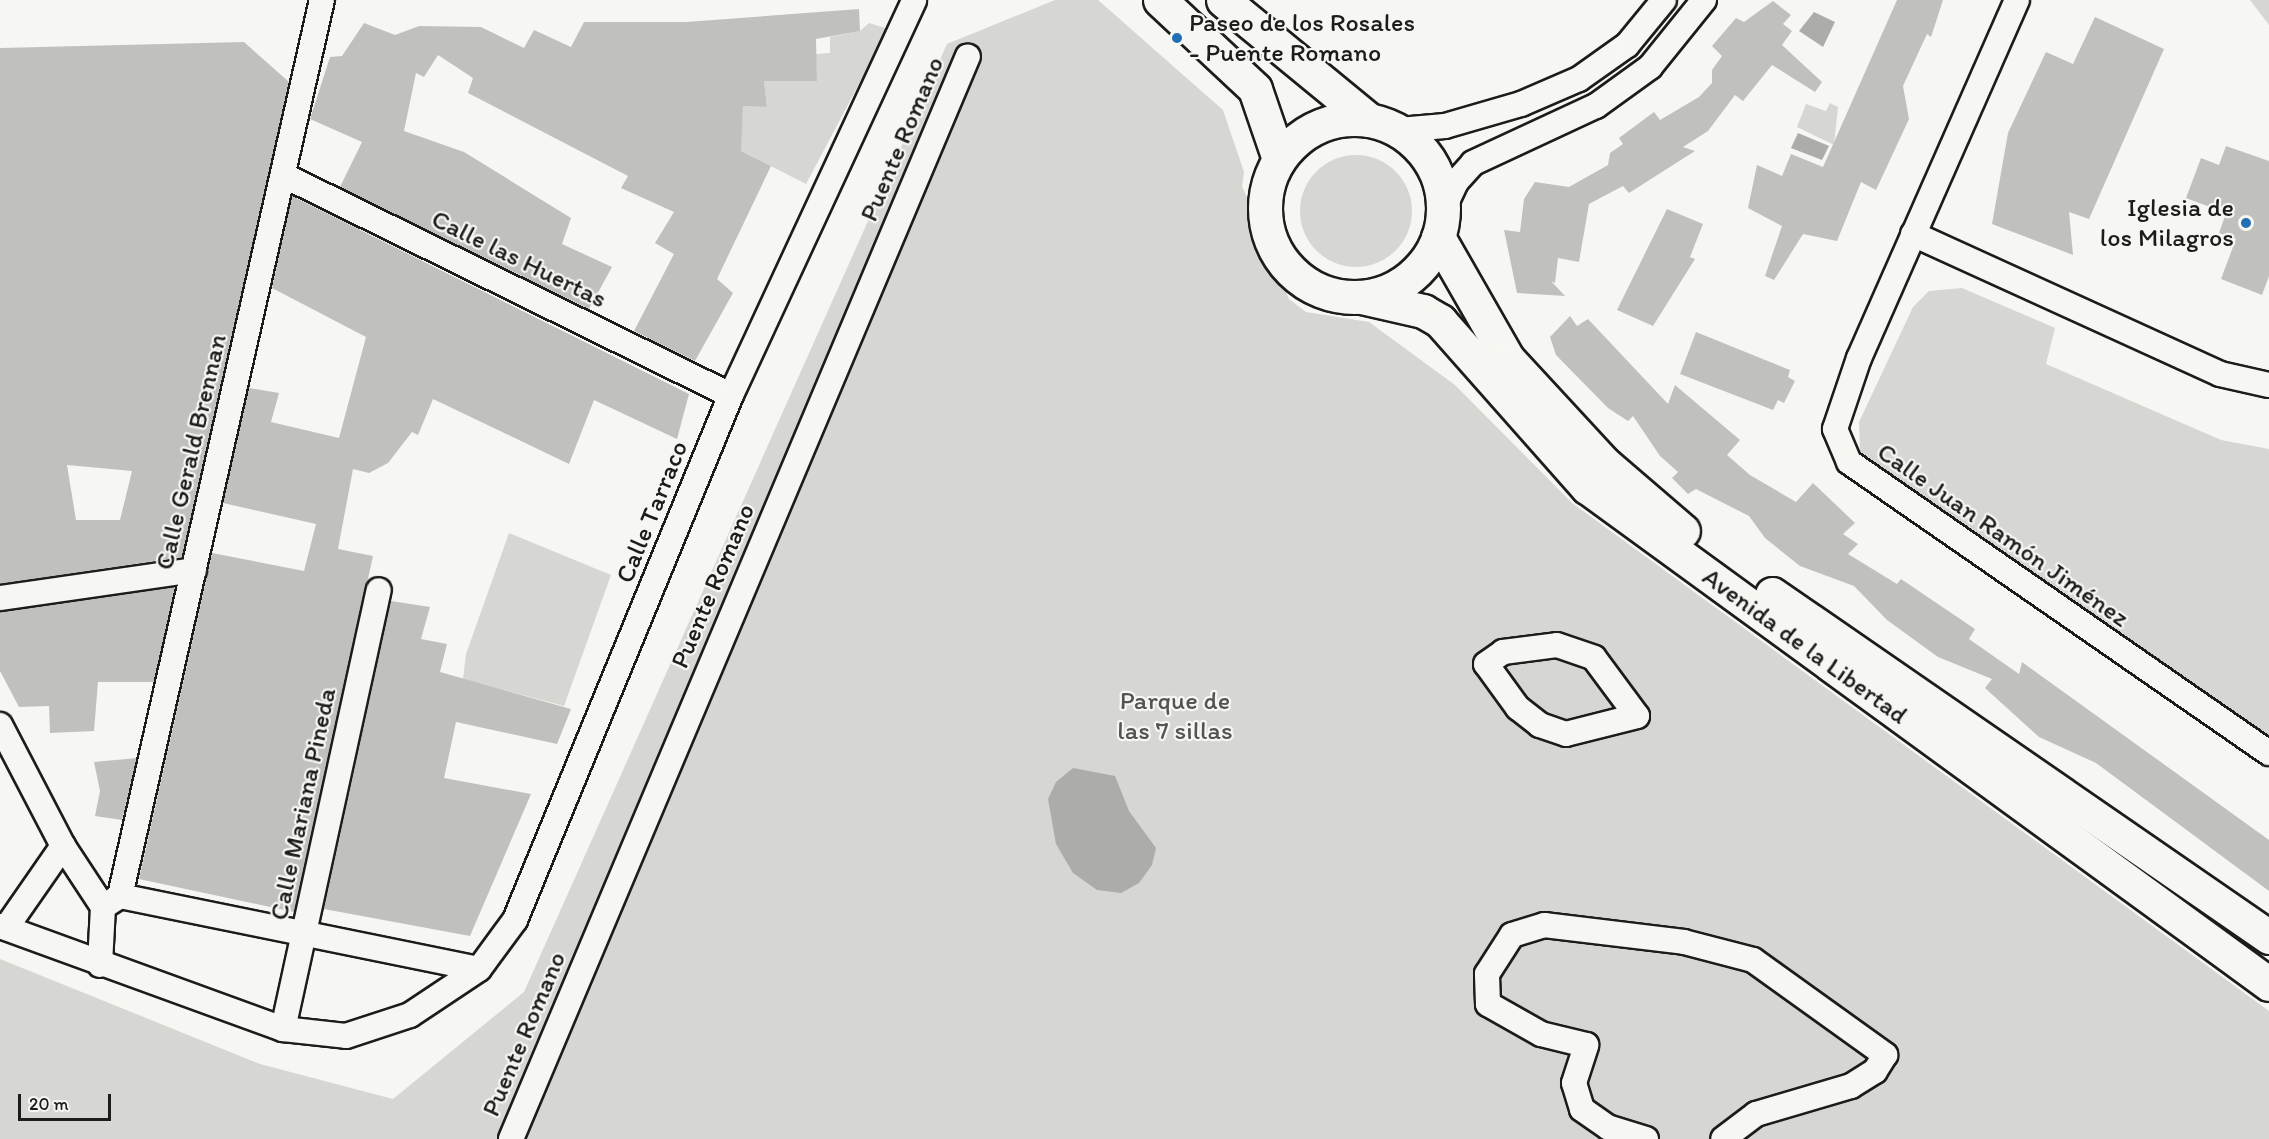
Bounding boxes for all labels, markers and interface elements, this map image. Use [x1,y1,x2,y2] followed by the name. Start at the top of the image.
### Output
[1189,7,1415,68] place label: Paseo de los Rosales - Puente Romano
[1170,31,1184,45] marker: Paseo de los Rosales - Puente Romano
[853,52,951,226] street label: Puente Romano
[2100,192,2234,254] place label: Iglesia de los Milagros
[426,203,612,315] street label: Calle las Huertas
[2239,216,2253,230] marker: Iglesia de los Milagros
[149,332,233,572] street label: Calle Gerald Brennan
[1871,436,2135,634] street label: Calle Juan Ramón Jiménez
[610,438,694,586] street label: Calle Tarraco
[664,499,762,673] street label: Puente Romano
[1696,561,1914,731] street label: Avenida de la Libertad
[263,685,343,923] street label: Calle Mariana Pineda
[1118,685,1232,746] park label: Parque de las 7 sillas
[475,947,573,1121] street label: Puente Romano
[21,1082,114,1120] scale bar
[29,1093,69,1115] text: 20 m

